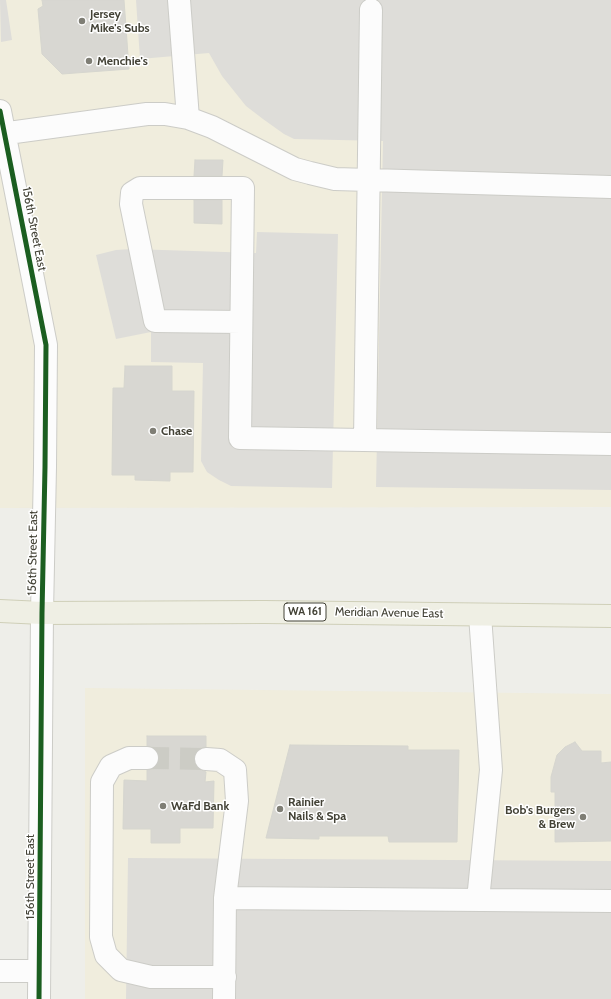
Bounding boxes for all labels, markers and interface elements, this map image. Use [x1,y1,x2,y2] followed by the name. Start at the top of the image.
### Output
[90,7,150,35] place label: Jersey Mike's Subs
[77,16,87,26] marker: Jersey Mike's Subs
[97,54,148,68] place label: Menchie's
[84,56,94,66] marker: Menchie's
[19,186,49,272] street label: 156th Street East
[161,424,192,438] place label: Chase
[148,426,158,436] marker: Chase
[25,510,41,596] street label: 156th Street East
[284,603,326,621] road number: WA 161
[335,605,443,621] street label: Meridian Avenue East
[288,795,346,823] place label: Rainier Nails & Spa
[171,799,229,813] place label: WaFd Bank
[158,801,168,811] marker: WaFd Bank
[505,803,575,831] place label: Bob's Burgers & Brew
[275,804,285,814] marker: Rainier Nails & Spa
[578,812,588,822] marker: Bob's Burgers & Brew
[23,834,37,920] street label: 156th Street East

